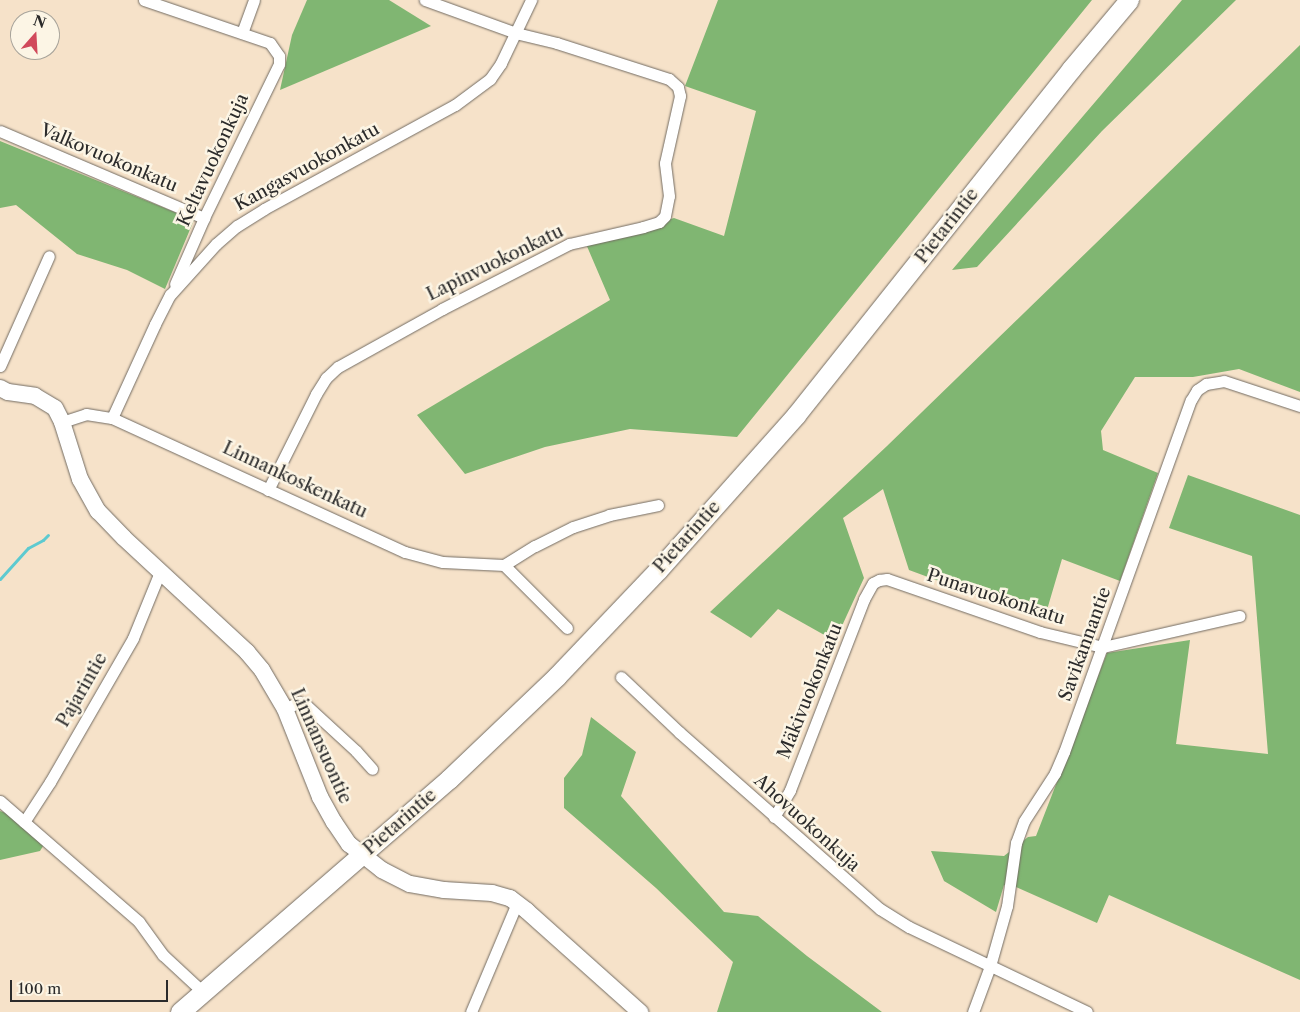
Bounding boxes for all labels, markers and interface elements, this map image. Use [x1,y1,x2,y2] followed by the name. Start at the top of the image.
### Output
[10,10,60,60] north arrow
[31,11,48,32] text: N
[173,90,253,230] street label: Keltavuokonkuja
[231,118,383,216] street label: Kangasvuokonkatu
[37,119,181,197] street label: Valkovuokonkatu
[911,184,983,268] street label: Pietarintie
[423,221,567,305] street label: Lapinvuokonkatu
[219,437,371,523] street label: Linnankoskenkatu
[649,496,725,578] street label: Pietarintie
[924,564,1068,630] street label: Punavuokonkatu
[1054,584,1116,704] street label: Savikannantie
[773,620,847,762] street label: Mäkivuokonkatu
[52,649,112,731] street label: Pajarintie
[286,685,356,807] street label: Linnansuontie
[750,770,864,876] street label: Ahovuokonkuja
[359,784,441,860] street label: Pietarintie
[12,970,170,1002] scale bar
[18,979,61,998] text: 100 m

